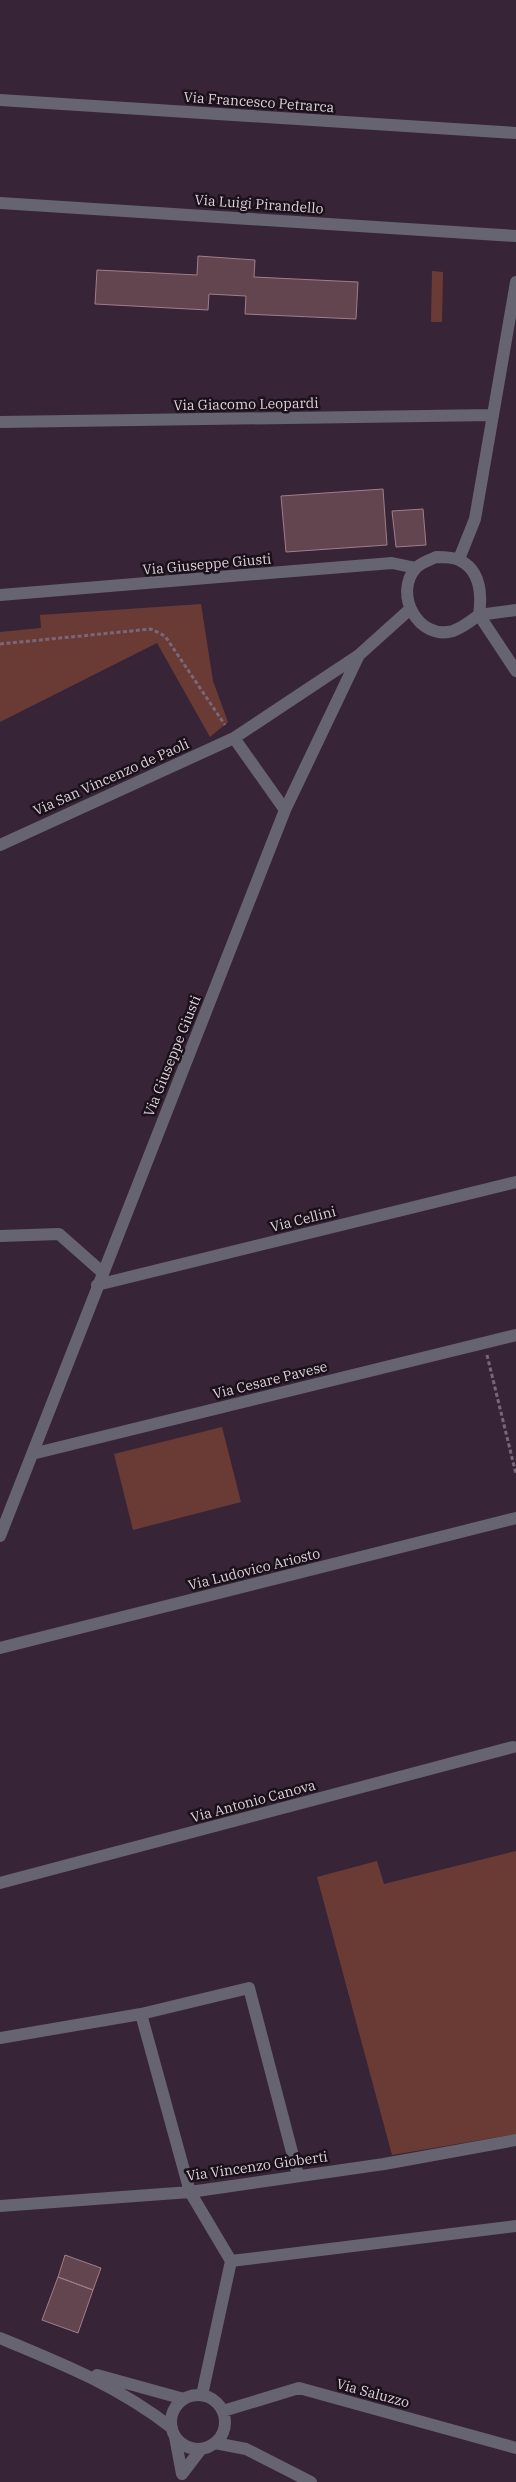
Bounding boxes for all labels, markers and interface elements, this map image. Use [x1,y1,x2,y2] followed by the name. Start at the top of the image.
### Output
[183,88,335,116] street label: Via Francesco Petrarca
[194,191,324,217] street label: Via Luigi Pirandello
[173,394,319,414] street label: Via Giacomo Leopardi
[142,549,272,579] street label: Via Giuseppe Giusti
[30,735,192,819] street label: Via San Vincenzo de Paoli
[139,993,205,1119] street label: Via Giuseppe Giusti
[268,1202,338,1236] street label: Via Cellini
[211,1357,329,1403] street label: Via Cesare Pavese
[186,1544,322,1594] street label: Via Ludovico Ariosto
[189,1776,318,1826] street label: Via Antonio Canova
[185,2147,329,2185] street label: Via Vincenzo Gioberti
[334,2375,412,2411] street label: Via Saluzzo

